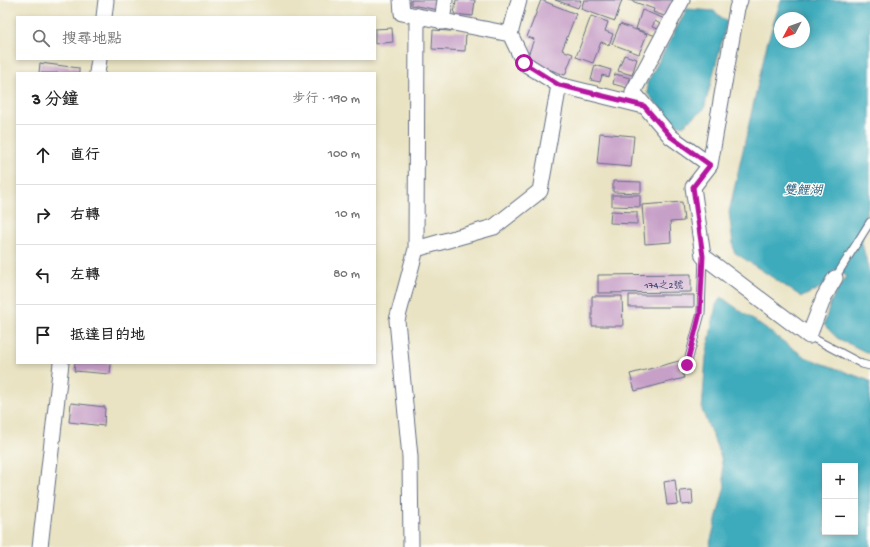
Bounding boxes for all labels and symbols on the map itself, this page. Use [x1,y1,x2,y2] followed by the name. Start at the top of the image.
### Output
[774,12,810,48] north arrow
[515,54,533,72] route start
[783,183,824,199] water label: 雙鯉湖
[644,280,683,292] house number: 174之2號
[678,356,696,374] route end

